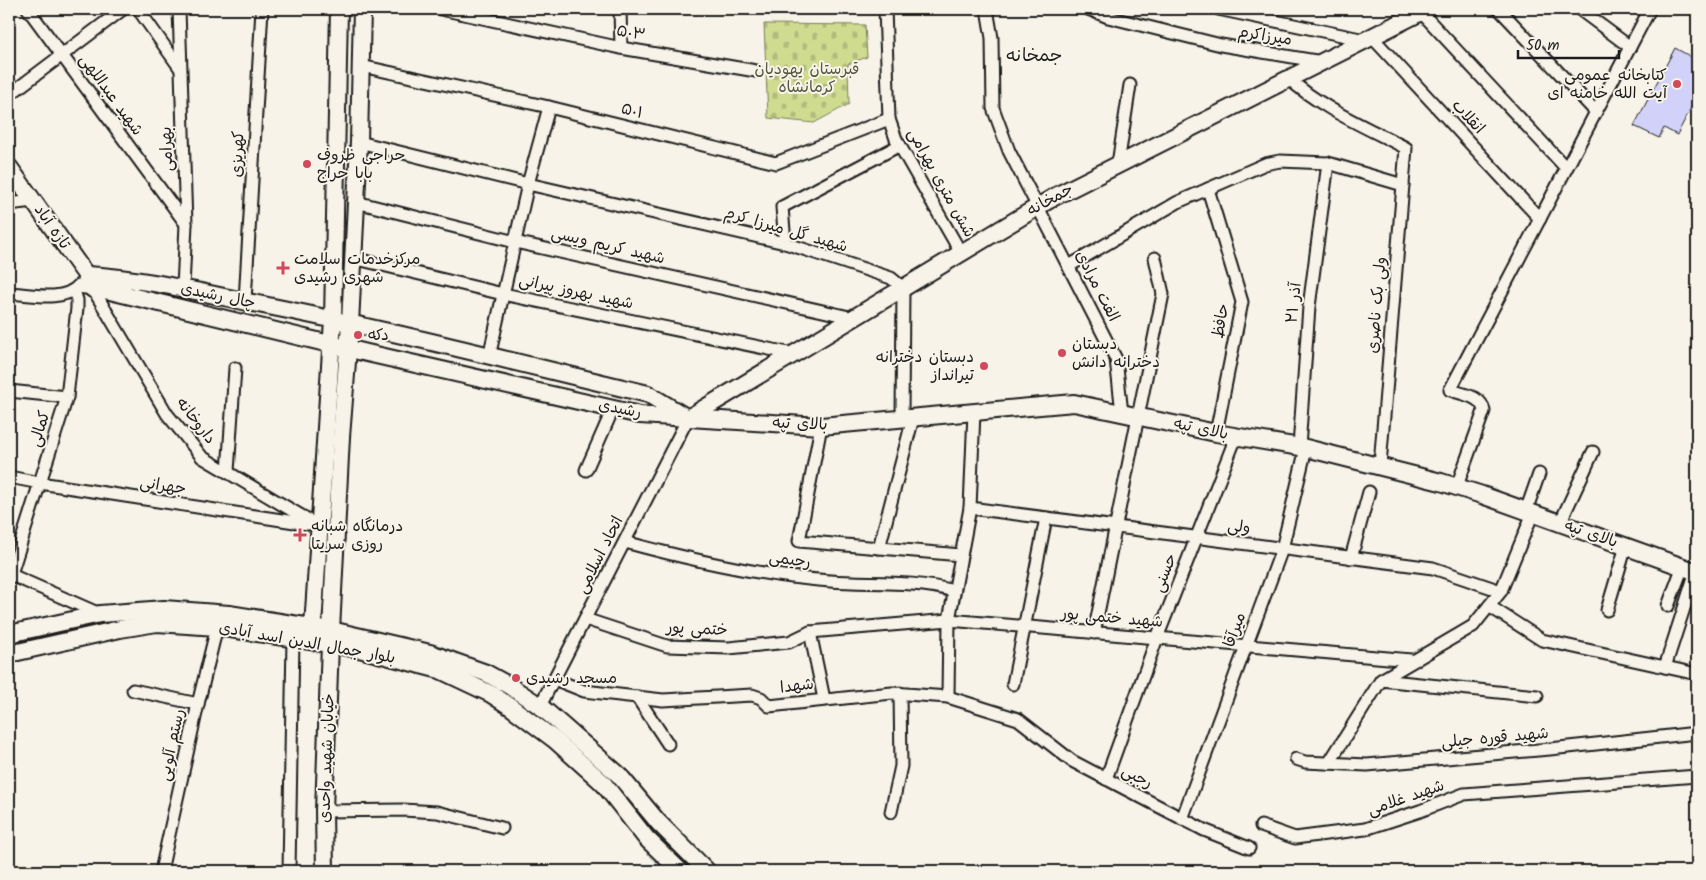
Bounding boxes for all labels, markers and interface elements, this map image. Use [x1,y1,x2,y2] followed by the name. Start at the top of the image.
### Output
[614,18,648,48] street label: ۵۰۳
[1236,19,1294,53] street label: میرزاکرم
[1518,28,1620,60] scale bar
[1526,34,1560,58] text: 50 m
[1006,42,1062,71] district label: جمخانه
[73,49,149,141] street label: شهید عبداللهی
[755,57,859,100] park label: قبرستان یهودیان کرمانشاه
[1548,63,1668,106] place label: کتابخانه عمومی آیت الله خامنه ای
[1671,78,1683,90] marker: کتابخانه عمومی آیت الله خامنه ای
[1445,94,1491,140] street label: انقلاب
[618,96,646,126] street label: ۵۰۱
[901,124,981,242] street label: شش متری بهرامی
[154,126,180,172] street label: بهرامی
[224,130,252,178] street label: کهریزی
[317,143,405,186] place label: حراجی ظروف بابا حراج
[301,158,313,170] marker: حراجی ظروف بابا حراج
[1022,177,1078,223] street label: جمخانه
[27,199,77,255] street label: تازه آباد
[721,200,851,260] street label: شهید گل میرزا کرم
[549,221,667,271] street label: شهید کریم ویسی
[1068,246,1126,326] street label: الفت مرادی
[294,247,420,290] place label: مرکزخدمات سلامت شهری رشیدی
[1360,256,1394,354] street label: ولی بک ناصری
[276,261,290,275] marker: مرکزخدمات سلامت شهری رشیدی
[516,268,636,316] street label: شهید بهروز پیرانی
[178,276,258,316] street label: چال رشیدی
[1279,280,1309,325] street label: ۲۱ آذر
[1206,302,1236,340] street label: حافظ
[368,323,389,348] place label: دکه
[352,329,364,341] marker: دکه
[1072,332,1160,375] place label: دبستان دخترانه دانش
[875,345,974,388] place label: دبستان دخترانه تیرانداز
[1056,347,1068,359] marker: دبستان دخترانه دانش
[978,360,990,372] marker: دبستان دخترانه تیرانداز
[170,392,222,450] street label: داروخانه
[596,393,644,425] street label: رشیدی
[23,408,57,450] street label: کمالی
[772,411,828,437] street label: بالای تپه
[1171,411,1231,447] street label: بالای تپه
[138,470,188,502] street label: جهرانی
[570,512,630,598] street label: اتحاد اسلامی
[1226,513,1252,541] street label: ولی
[1561,513,1621,555] street label: بالای تپه
[311,514,403,557] place label: درمانگاه شبانه روزی سریتا
[293,528,307,542] marker: درمانگاه شبانه روزی سریتا
[767,545,813,575] street label: رحیمی
[1146,550,1184,596] street label: حسنی
[1058,601,1164,635] street label: شهید ختمی پور
[1217,609,1253,651] street label: میرآقا
[217,615,397,671] street label: بلوار جمال الدین اسد آبادی
[664,615,728,643] street label: ختمی پور
[526,666,617,691] place label: مسجد رشیدی
[510,672,522,684] marker: مسجد رشیدی
[779,672,815,700] street label: شهدا
[312,693,342,823] street label: خیابان شهید واحدی
[152,707,192,783] street label: رستم آلویی
[1440,721,1550,755] street label: شهید قوره جیلی
[1117,758,1157,796] street label: رجبی
[1364,773,1448,823] street label: شهید غلامی

